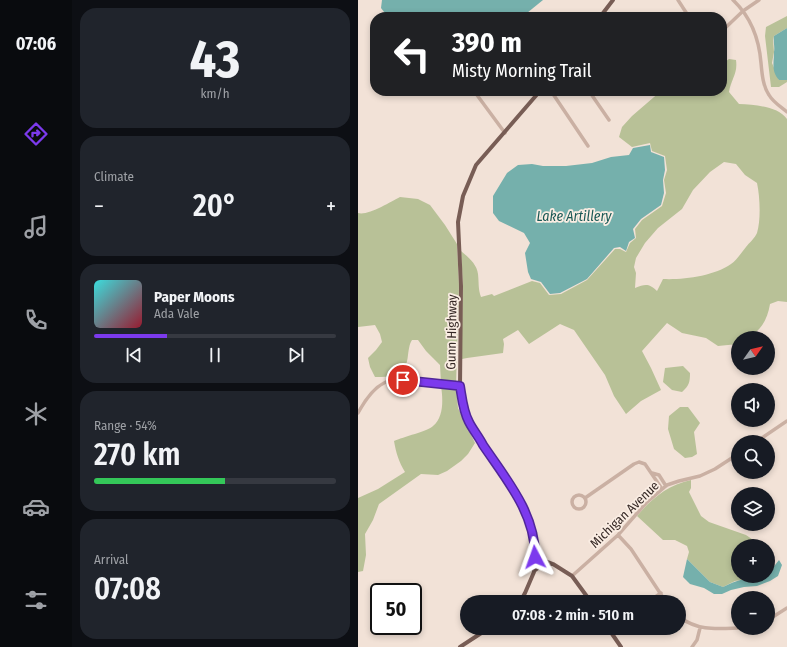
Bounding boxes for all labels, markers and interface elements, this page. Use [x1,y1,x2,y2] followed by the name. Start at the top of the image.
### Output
[452,26,522,59] text: 390 m
[190,28,240,91] text: 43
[386,28,438,80] icon: left
[16,33,56,55] text: 07:06
[452,60,591,82] text: Misty Morning Trail
[201,86,230,101] text: km/h
[22,120,50,148] icon: directions
[94,169,134,184] text: Climate
[193,188,237,224] text: 20°
[94,193,104,220] text: −
[326,193,336,220] text: +
[536,208,612,225] water label: Lake Artillery
[22,213,50,241] icon: music
[154,288,235,306] text: Paper Moons
[443,294,460,370] street label: Gunn Highway
[22,306,50,334] icon: phone
[154,306,199,321] text: Ada Vale
[731,331,775,375] north arrow
[731,331,775,635] map controls
[123,344,145,366] icon: previous
[204,344,226,366] icon: pause
[285,344,307,366] icon: next
[386,363,420,397] pin
[392,369,414,391] icon: arrive
[731,383,775,427] button: sound
[22,400,50,428] icon: climate
[94,418,157,433] text: Range · 54%
[731,435,775,479] button: search
[94,437,180,473] text: 270 km
[587,478,662,551] street label: Michigan Avenue
[731,487,775,531] button: layers
[22,493,50,521] icon: car
[514,536,556,578] position arrow
[731,539,775,583] button: +
[94,552,128,567] text: Arrival
[94,571,161,607] text: 07:08
[370,583,422,635] speed limit sign: 50
[22,586,50,614] icon: filters
[731,591,775,635] button: −
[512,606,634,624] text: 07:08 · 2 min · 510 m

